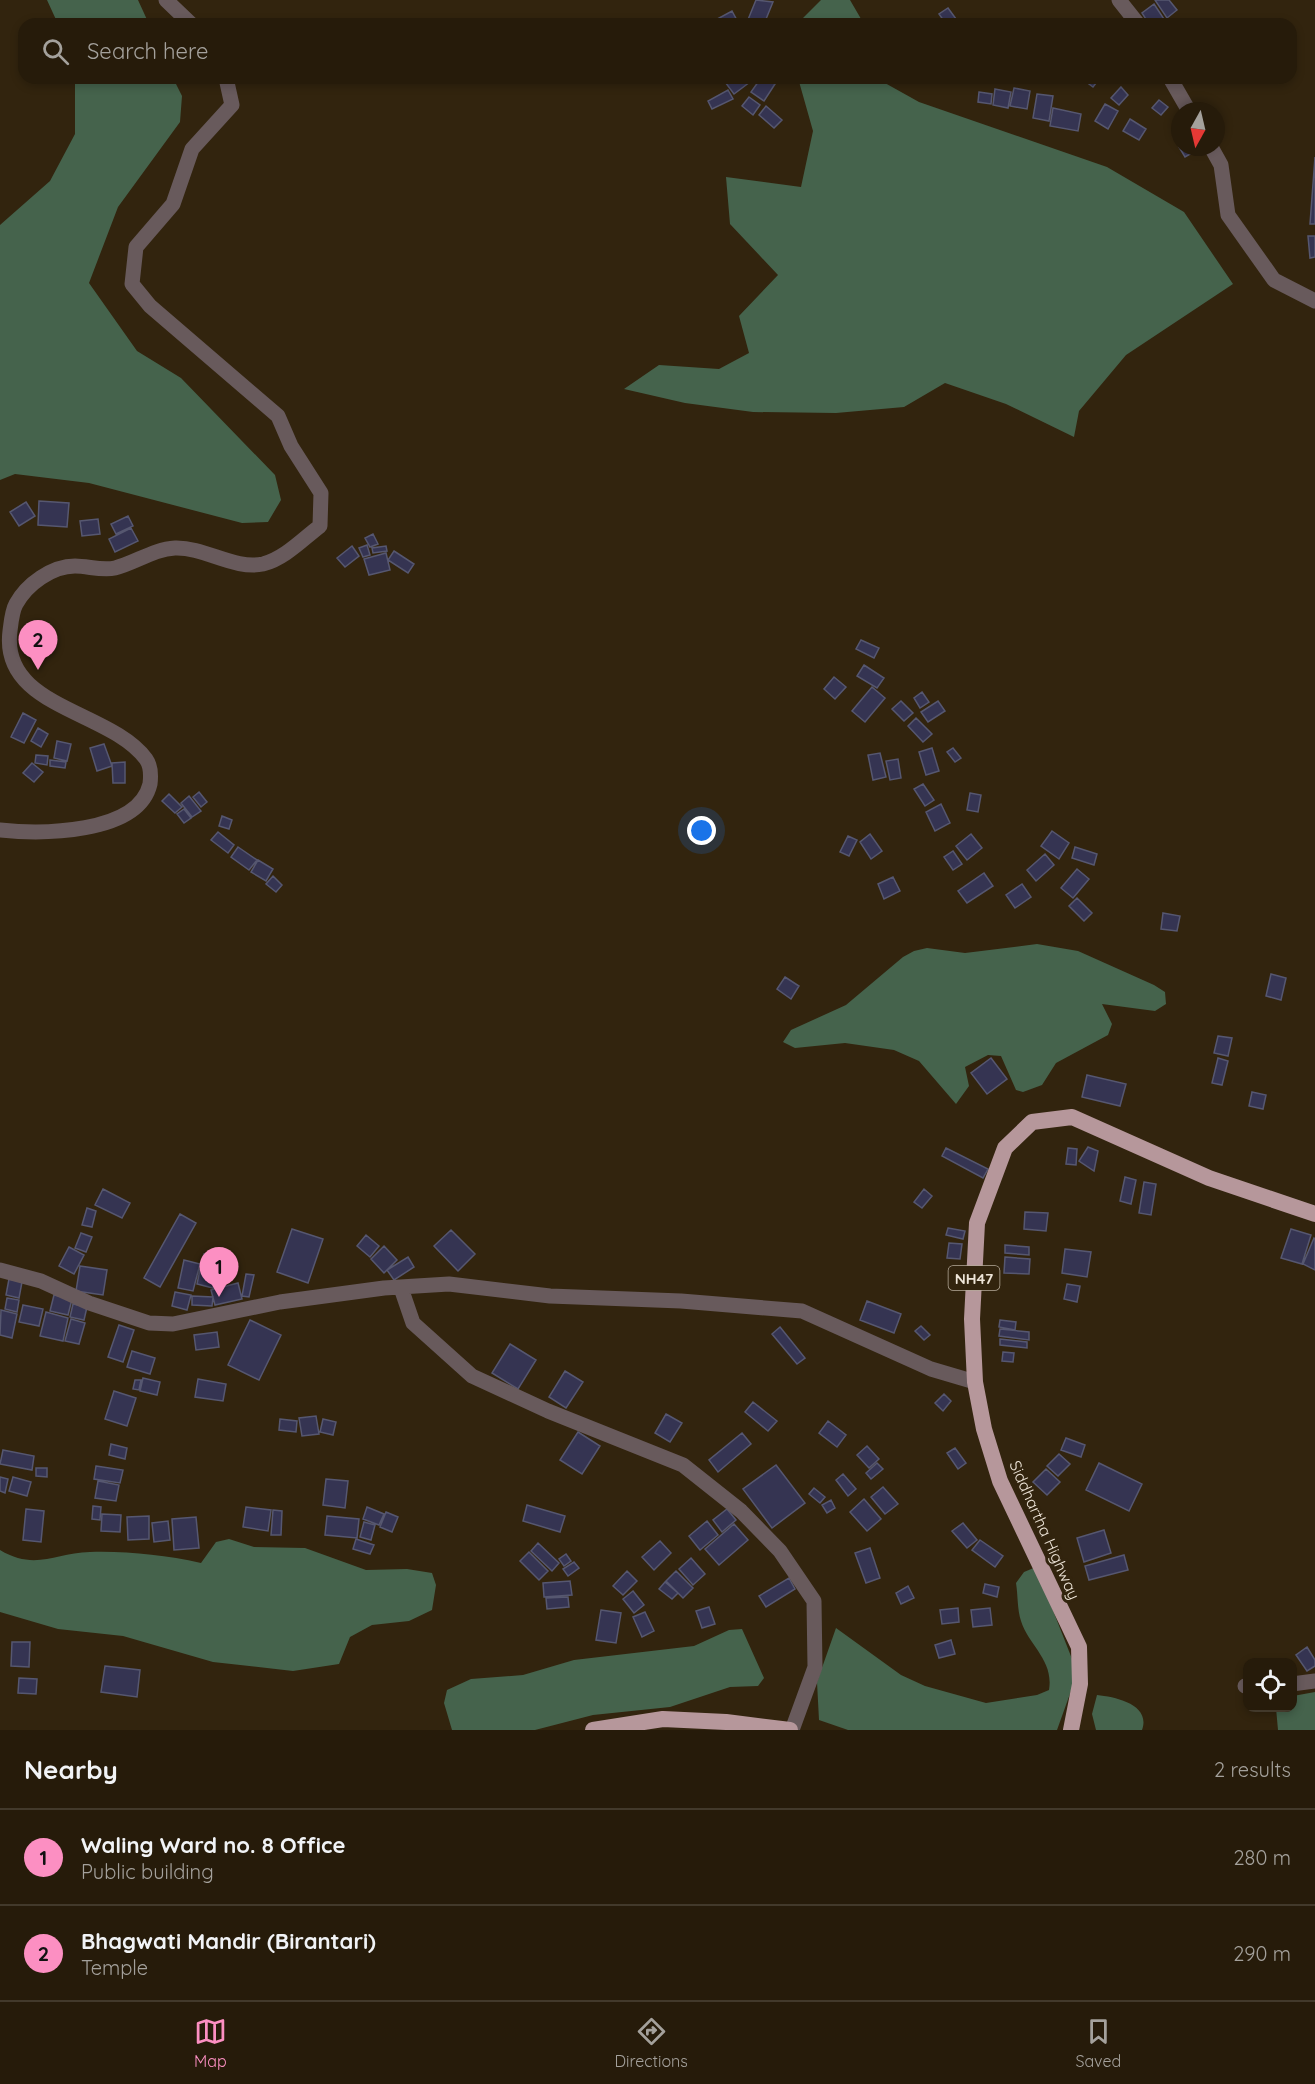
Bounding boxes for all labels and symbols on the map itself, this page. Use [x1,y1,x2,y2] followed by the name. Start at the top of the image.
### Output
[1171,102,1225,156] north arrow
[18,620,57,670] pin: 2
[687,816,716,845] your location
[200,1248,238,1297] pin: 1
[948,1266,1000,1290] road number: NH47
[1005,1457,1085,1603] street label: Siddhartha Highway

